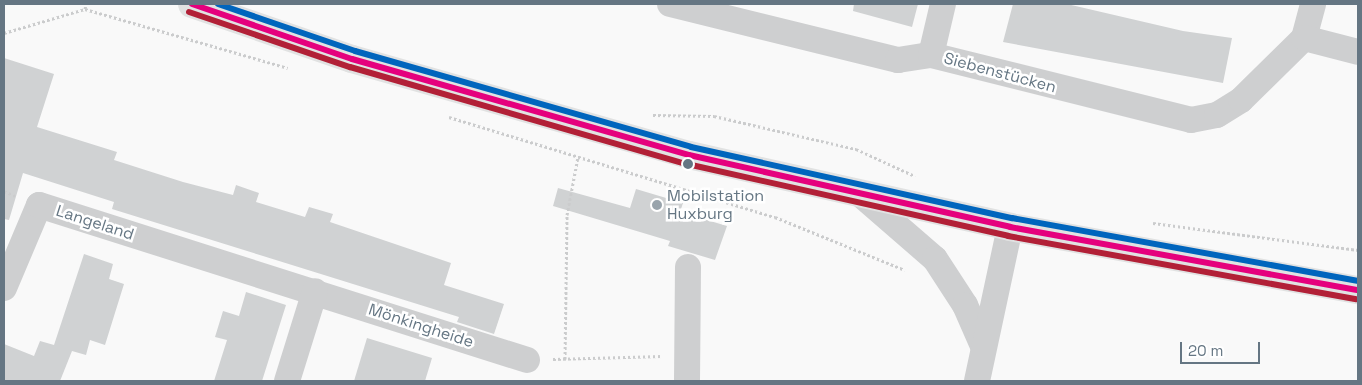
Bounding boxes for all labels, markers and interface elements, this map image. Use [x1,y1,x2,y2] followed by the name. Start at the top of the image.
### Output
[942,49,1058,97] street label: Siebenstücken
[683,159,693,169] unlabelled marker
[667,186,764,224] place label: Mobilstation Huxburg
[651,199,663,211] marker: Mobilstation Huxburg
[54,201,136,245] street label: Langeland
[366,300,476,352] street label: Mönkingheide
[1182,332,1262,364] scale bar
[1188,341,1223,360] text: 20 m

